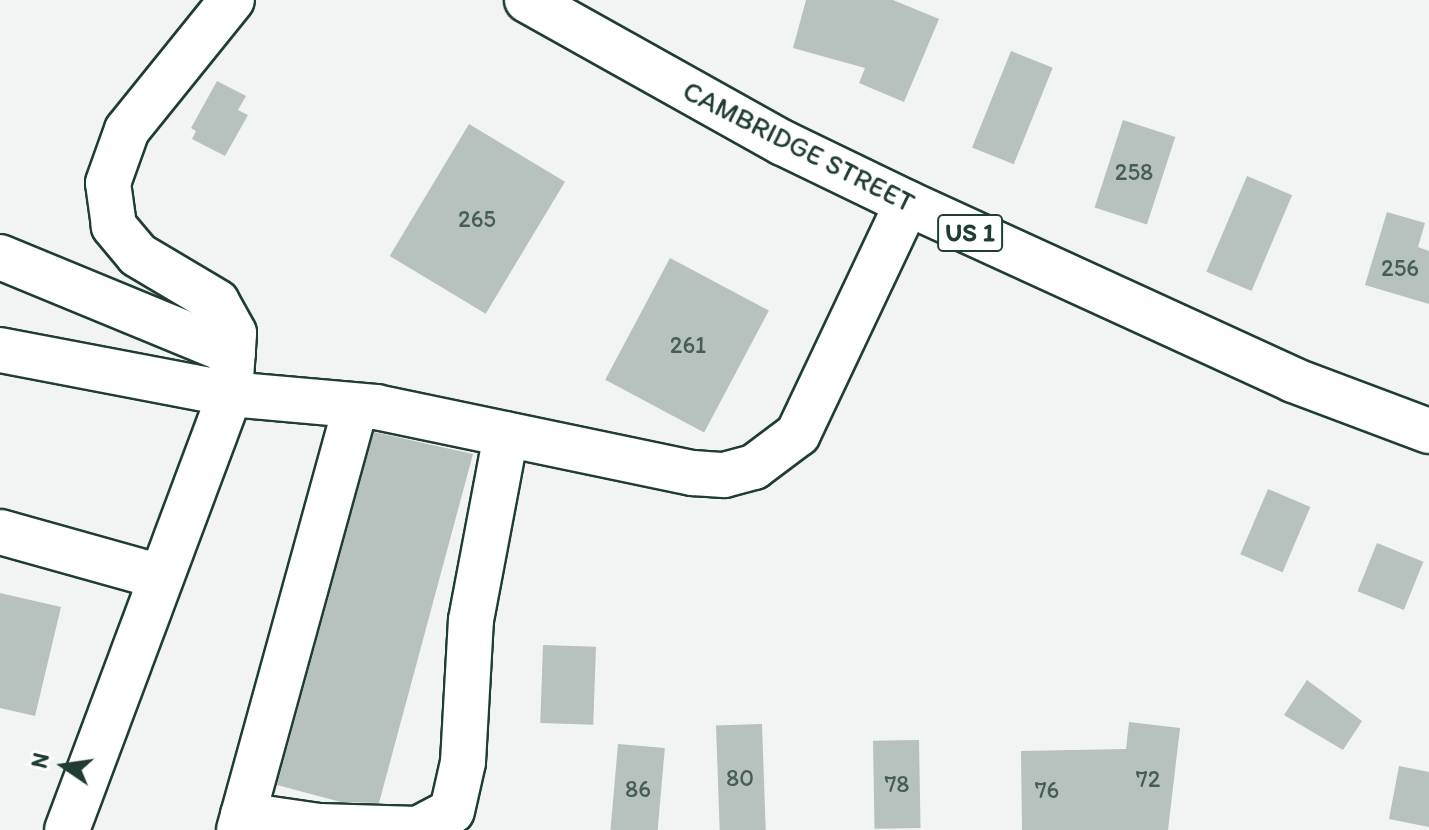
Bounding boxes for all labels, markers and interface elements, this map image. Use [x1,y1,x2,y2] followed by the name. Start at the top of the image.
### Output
[678,73,920,219] street label: CAMBRIDGE STREET
[1115,158,1153,186] house number: 258
[458,205,496,233] house number: 265
[936,211,1004,255] road number: US 1
[1381,254,1419,282] house number: 256
[670,331,706,359] house number: 261
[24,726,104,806] north arrow
[25,750,55,771] text: N
[726,764,754,792] house number: 80
[1136,765,1160,793] house number: 72
[884,770,910,798] house number: 78
[625,775,651,803] house number: 86
[1035,776,1059,804] house number: 76

